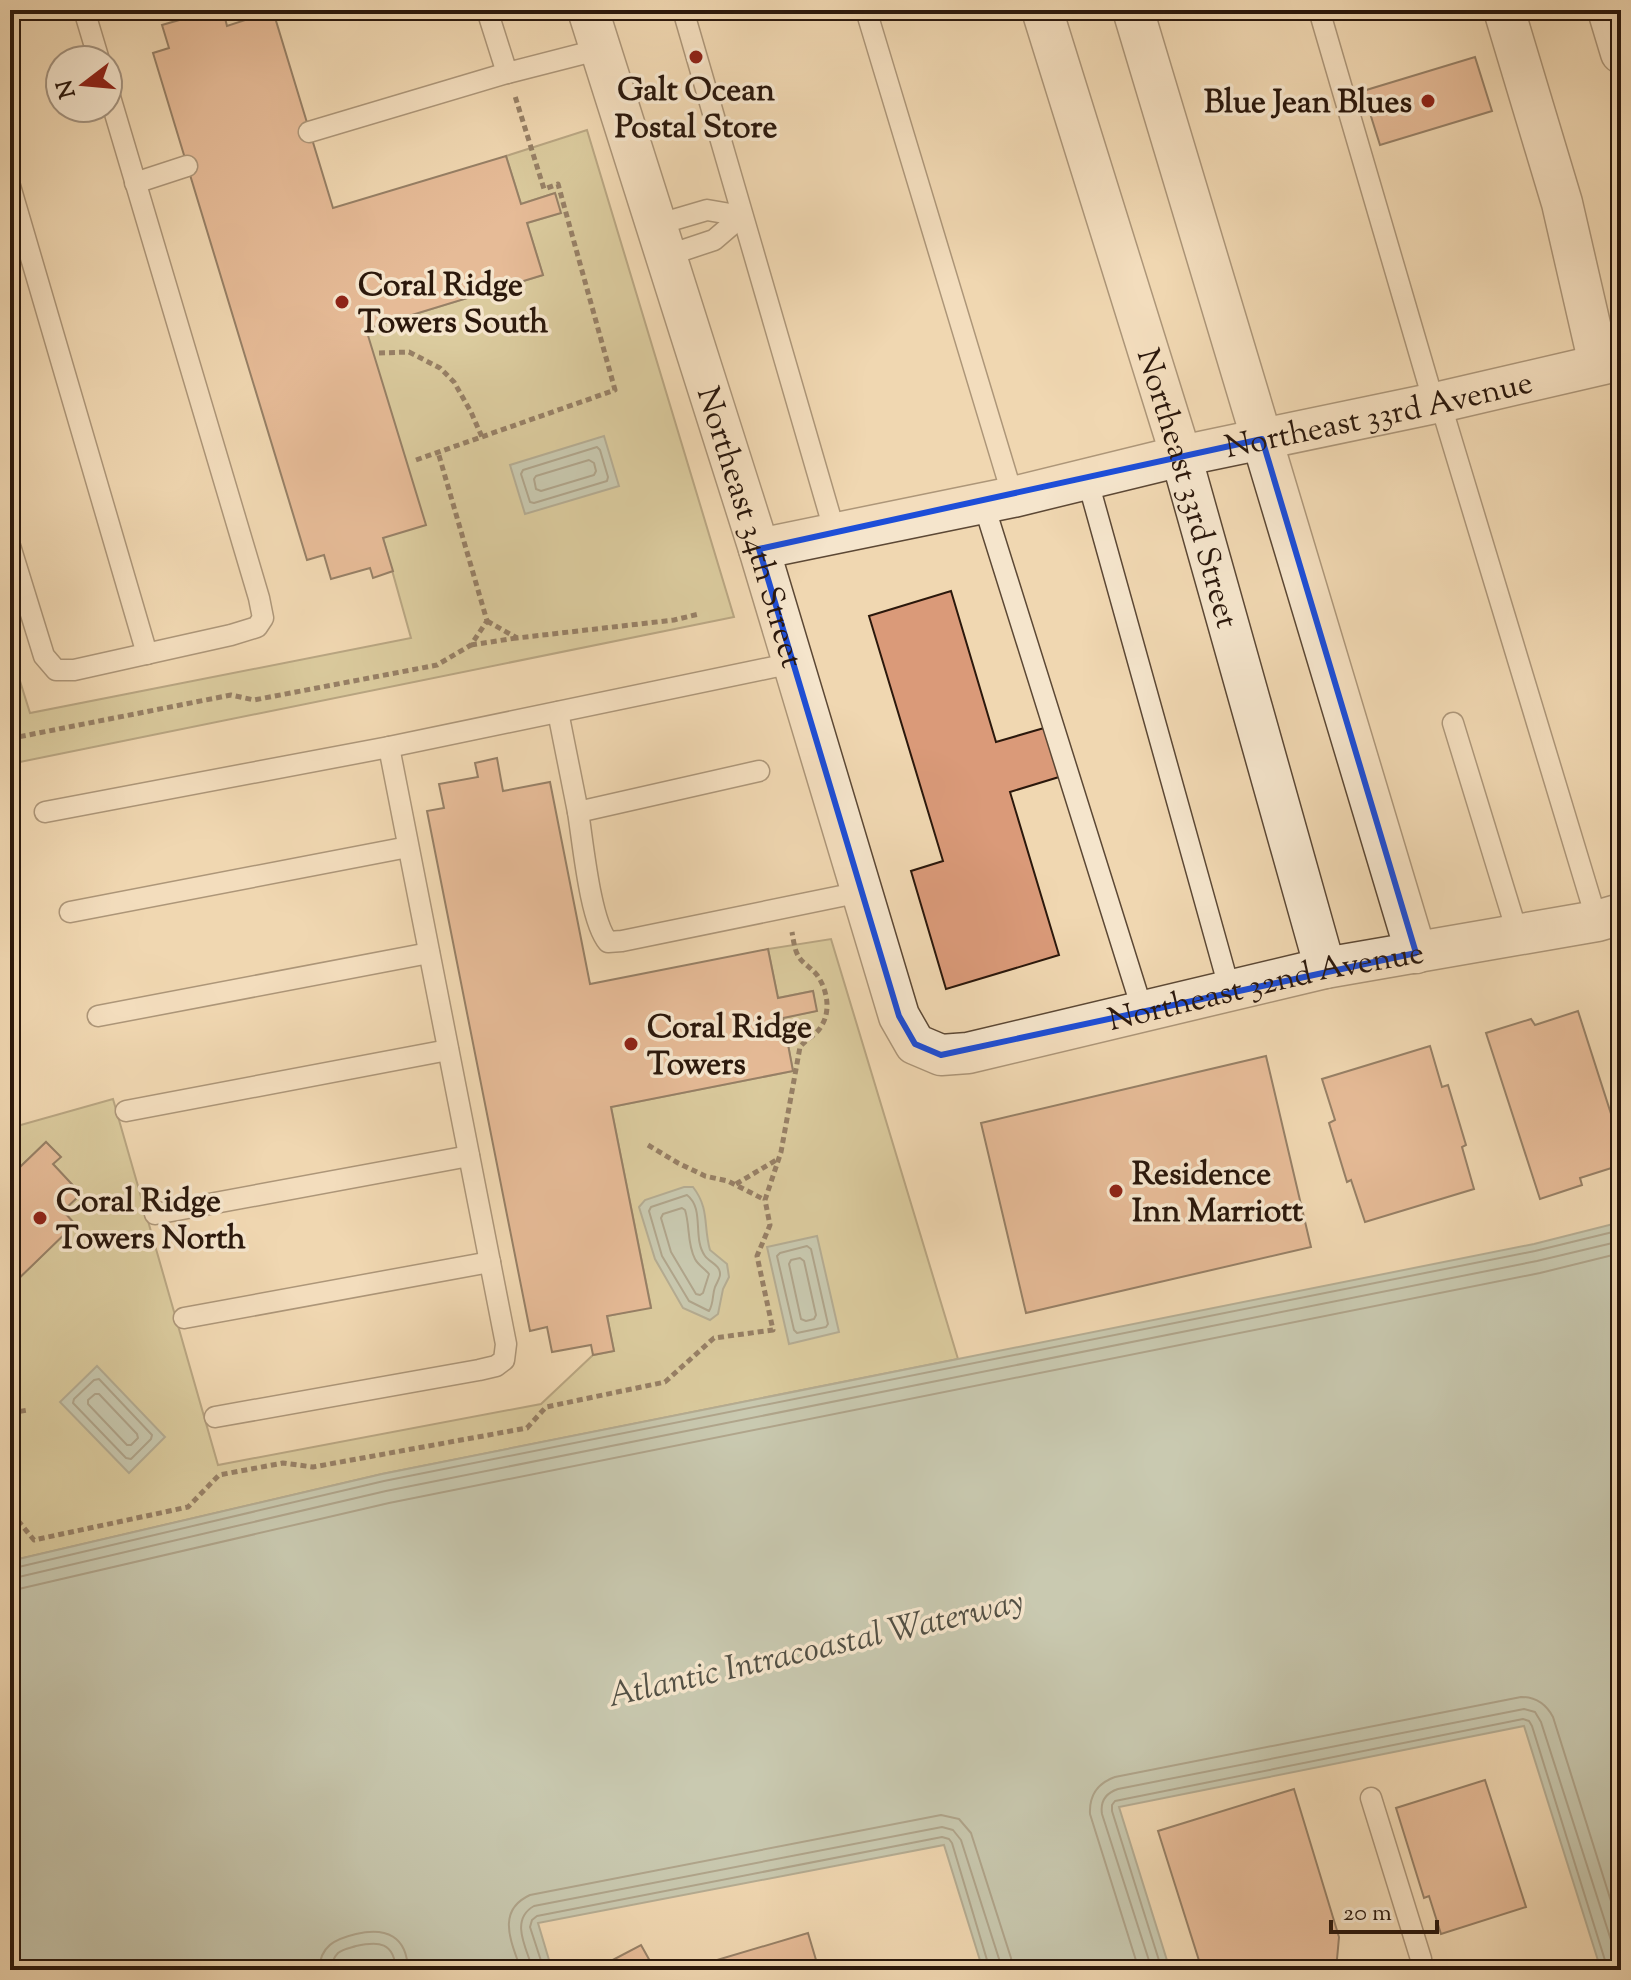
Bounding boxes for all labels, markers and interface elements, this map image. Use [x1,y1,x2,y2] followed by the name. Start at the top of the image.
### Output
[44,44,124,124] north arrow
[687,48,705,66] marker: Galt Ocean Postal Store
[615,69,777,152] place label: Galt Ocean Postal Store
[50,75,85,102] text: N
[1204,81,1412,127] place label: Blue Jean Blues
[1419,92,1437,110] marker: Blue Jean Blues
[358,264,549,347] place label: Coral Ridge Towers South
[333,293,351,311] marker: Coral Ridge Towers South
[1123,343,1248,634] street label: Northeast 33rd Street
[1221,361,1537,472] street label: Northeast 33rd Avenue
[683,381,813,674] street label: Northeast 34th Street
[1104,931,1428,1045] street label: Northeast 32nd Avenue
[647,1006,812,1089] place label: Coral Ridge Towers
[622,1035,640,1053] marker: Coral Ridge Towers
[1132,1153,1303,1236] place label: Residence Inn Marriott
[56,1180,246,1263] place label: Coral Ridge Towers North
[1107,1182,1125,1200] marker: Residence Inn Marriott
[31,1209,49,1227] marker: Coral Ridge Towers North
[603,1579,1029,1722] water label: Atlantic Intracoastal Waterway
[1331,1884,1437,1934] scale bar
[1343,1897,1392,1931] text: 20 m

